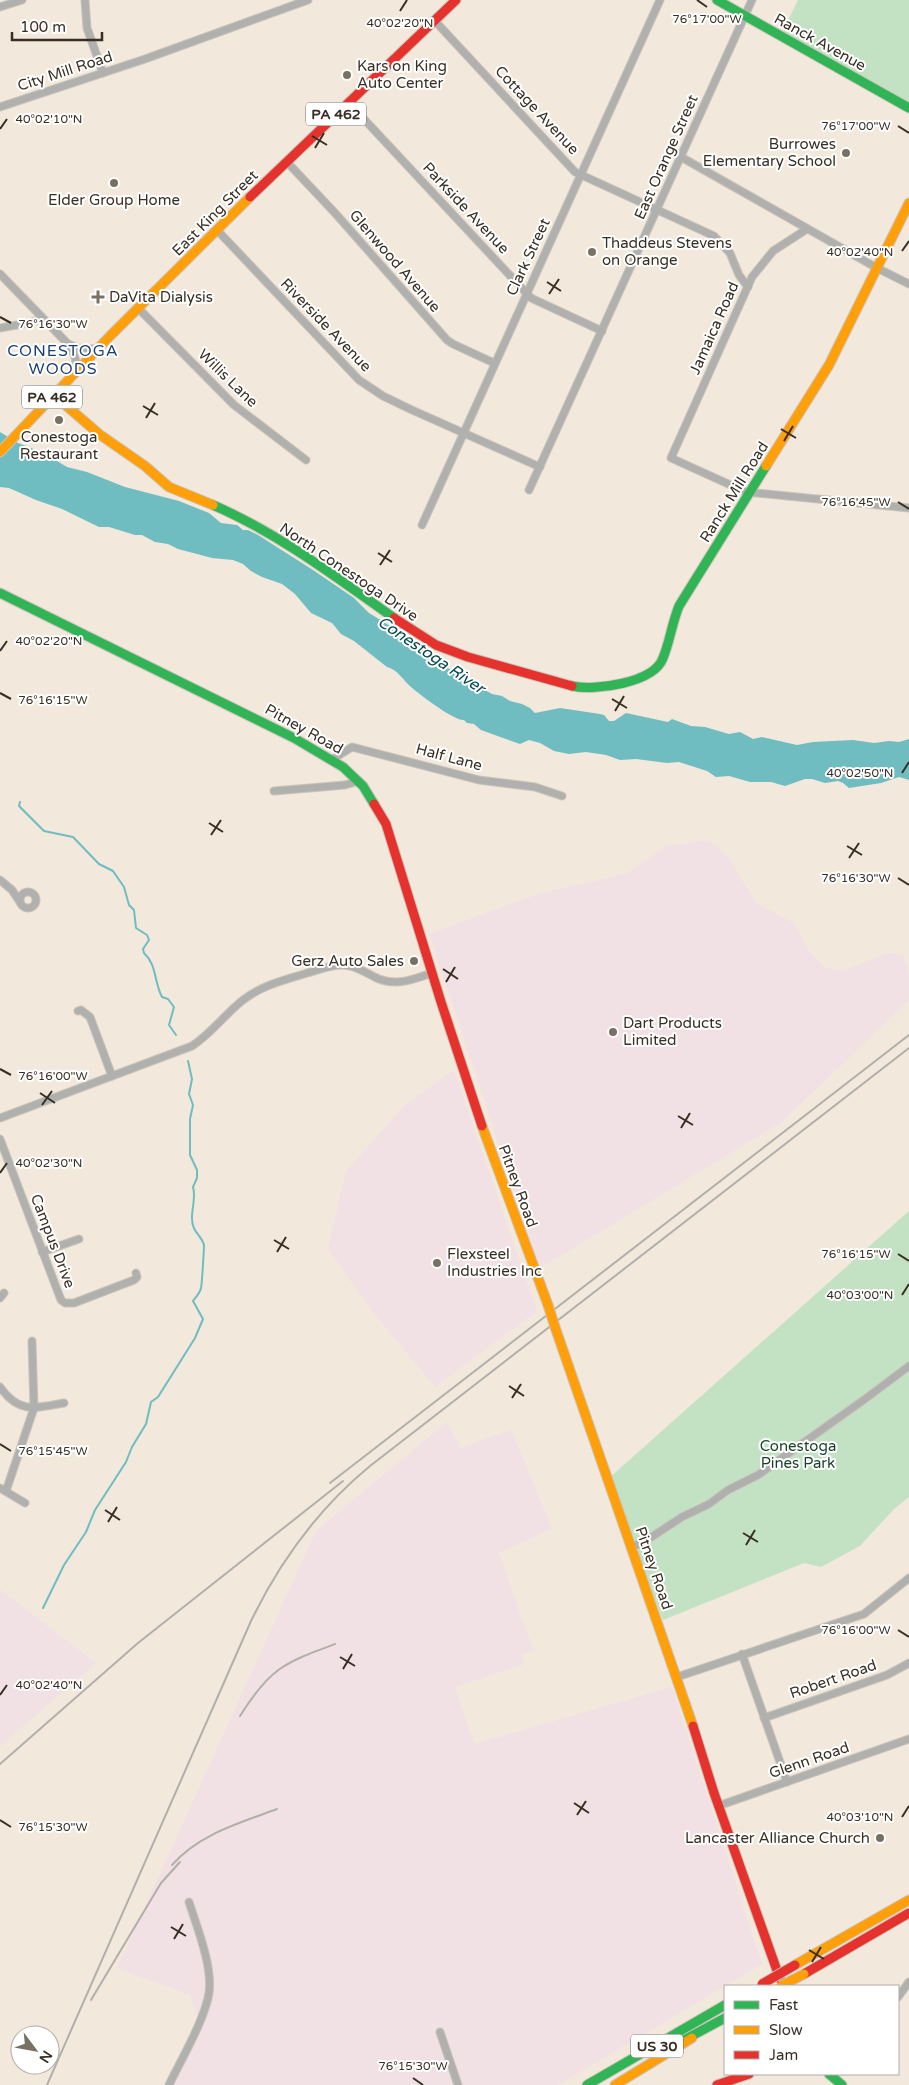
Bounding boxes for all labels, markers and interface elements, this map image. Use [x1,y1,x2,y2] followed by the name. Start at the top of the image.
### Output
[771,9,869,75] street label: Ranck Avenue
[12,10,102,42] scale bar
[672,12,742,26] text: 76°17'00"W
[367,16,434,30] text: 40°02'20"N
[20,18,66,36] text: 100 m
[15,47,115,95] street label: City Mill Road
[357,57,447,92] place label: Kars on King Auto Center
[491,62,583,158] street label: Cottage Avenue
[341,69,353,81] marker: Kars on King Auto Center
[630,92,702,222] street label: East Orange Street
[306,102,366,126] road number: PA 462
[16,112,83,126] text: 40°02'10"N
[821,119,891,133] text: 76°17'00"W
[703,135,836,170] place label: Burrowes Elementary School
[840,147,852,159] marker: Burrowes Elementary School
[419,159,513,257] street label: Parkside Avenue
[168,166,262,260] street label: East King Street
[108,177,120,189] marker: Elder Group Home
[48,191,180,209] place label: Elder Group Home
[346,206,444,316] street label: Glenwood Avenue
[502,215,554,299] street label: Clark Street
[602,234,732,269] place label: Thaddeus Stevens on Orange
[827,245,894,259] text: 40°02'40"N
[586,246,598,258] marker: Thaddeus Stevens on Orange
[277,275,375,375] street label: Riverside Avenue
[686,279,742,377] street label: Jamaica Road
[109,288,213,306] place label: DaVita Dialysis
[91,290,105,304] marker: DaVita Dialysis
[18,317,88,331] text: 76°16'30"W
[7,341,119,379] district label: CONESTOGA WOODS
[194,345,262,411] street label: Willis Lane
[22,386,82,408] road number: PA 462
[53,414,65,426] marker: Conestoga Restaurant
[20,428,98,463] place label: Conestoga Restaurant
[696,438,772,546] street label: Ranck Mill Road
[821,495,891,509] text: 76°16'45"W
[276,519,422,625] street label: North Conestoga Drive
[374,612,490,699] water label: Conestoga River
[16,634,83,648] text: 40°02'20"N
[18,693,88,707] text: 76°16'15"W
[262,700,346,758] street label: Pitney Road
[414,740,484,774] street label: Half Lane
[827,766,894,780] text: 40°02'50"N
[821,871,891,885] text: 76°16'30"W
[291,952,404,970] place label: Gerz Auto Sales
[408,955,420,967] marker: Gerz Auto Sales
[623,1014,722,1049] place label: Dart Products Limited
[607,1026,619,1038] marker: Dart Products Limited
[18,1069,88,1083] text: 76°16'00"W
[495,1142,541,1230] street label: Pitney Road
[16,1156,83,1170] text: 40°02'30"N
[27,1191,79,1291] street label: Campus Drive
[447,1245,542,1280] place label: Flexsteel Industries Inc
[821,1247,891,1261] text: 76°16'15"W
[431,1257,443,1269] marker: Flexsteel Industries Inc
[827,1288,894,1302] text: 40°03'00"N
[760,1437,836,1472] park label: Conestoga Pines Park
[18,1444,88,1458] text: 76°15'45"W
[631,1524,677,1612] street label: Pitney Road
[821,1623,891,1637] text: 76°16'00"W
[787,1656,879,1702] street label: Robert Road
[16,1678,83,1692] text: 40°02'40"N
[767,1738,851,1782] street label: Glenn Road
[827,1810,894,1824] text: 40°03'10"N
[18,1820,88,1834] text: 76°15'30"W
[685,1829,870,1847] place label: Lancaster Alliance Church
[874,1832,886,1844] marker: Lancaster Alliance Church
[724,1985,899,2075] legend
[769,1996,799,2014] text: Fast
[769,2021,803,2039] text: Slow
[10,2025,60,2075] north arrow
[631,2034,683,2058] road number: US 30
[769,2046,798,2064] text: Jam
[35,2047,56,2066] text: N
[378,2059,448,2073] text: 76°15'30"W

